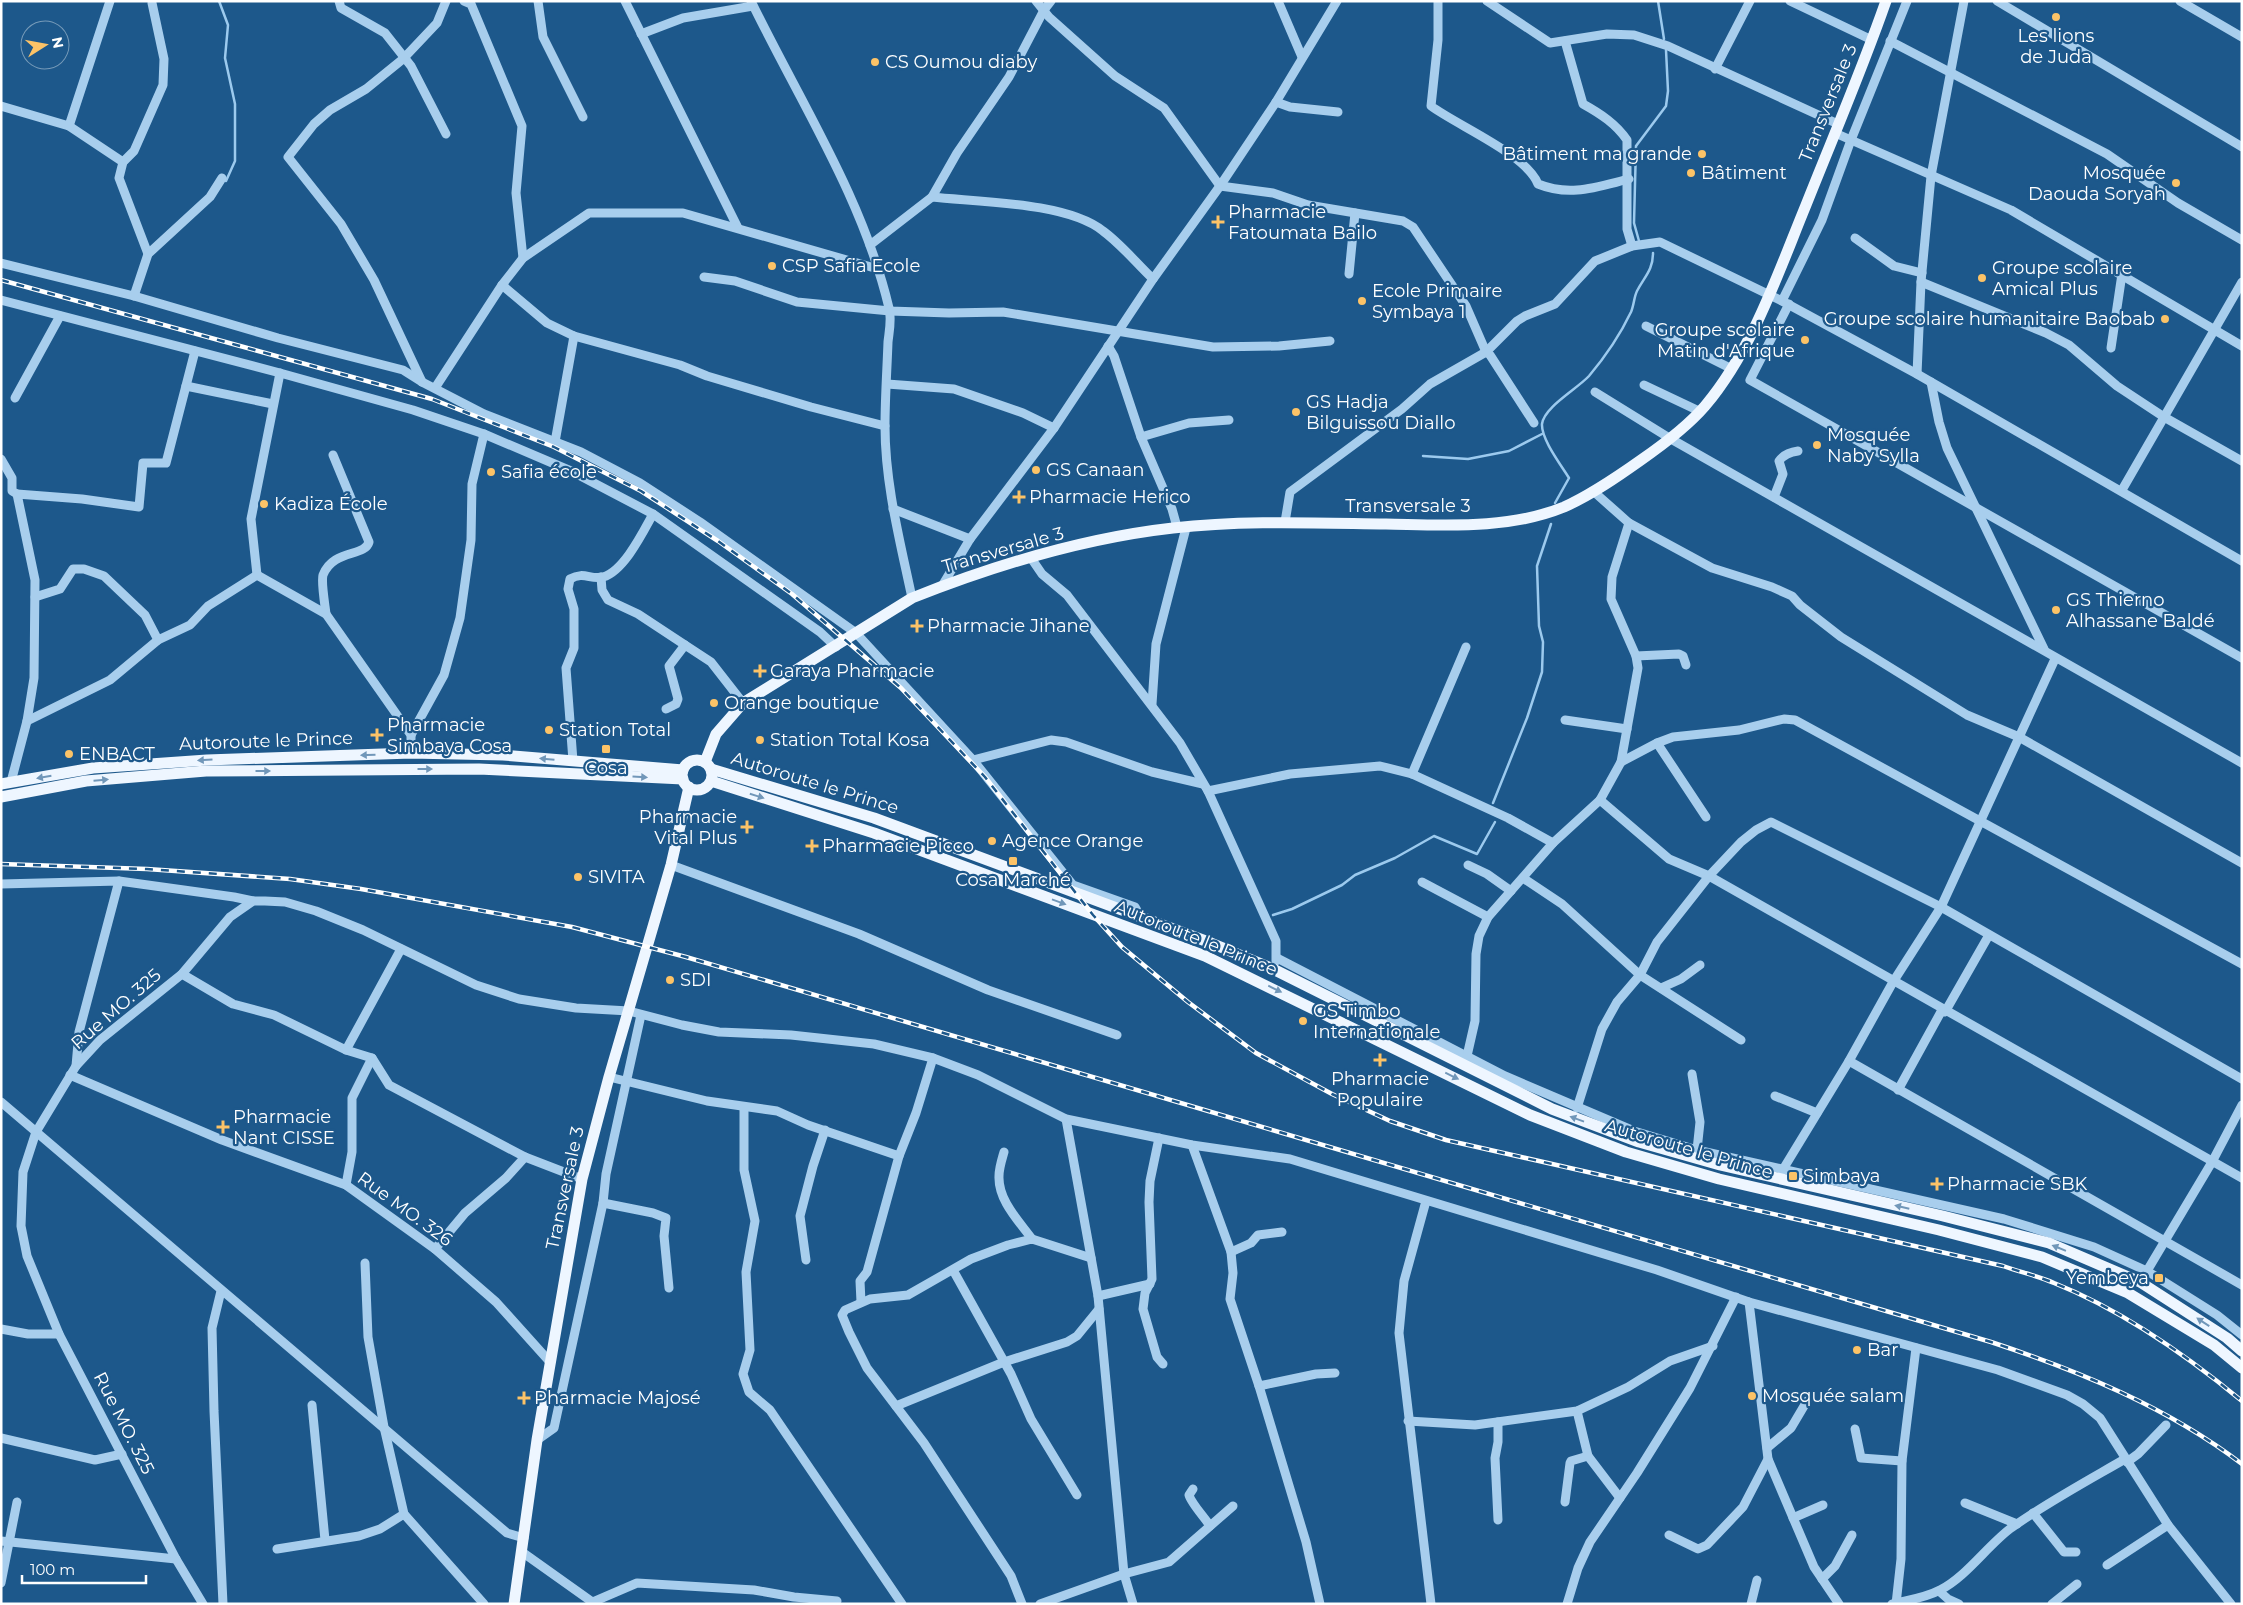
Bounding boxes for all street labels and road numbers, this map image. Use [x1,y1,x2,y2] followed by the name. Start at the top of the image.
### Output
[1794,41,1862,165] street label: Transversale 3
[1345,495,1471,517] street label: Transversale 3
[940,522,1066,578] street label: Transversale 3
[179,727,353,755] street label: Autoroute le Prince
[729,747,901,819] street label: Autoroute le Prince
[1111,895,1281,981] street label: Autoroute le Prince
[67,964,165,1054] street label: Rue MO. 325
[1602,1114,1776,1184] street label: Autoroute le Prince
[541,1124,589,1252] street label: Transversale 3
[353,1167,457,1251] street label: Rue MO. 326
[89,1368,159,1478] street label: Rue MO. 325

